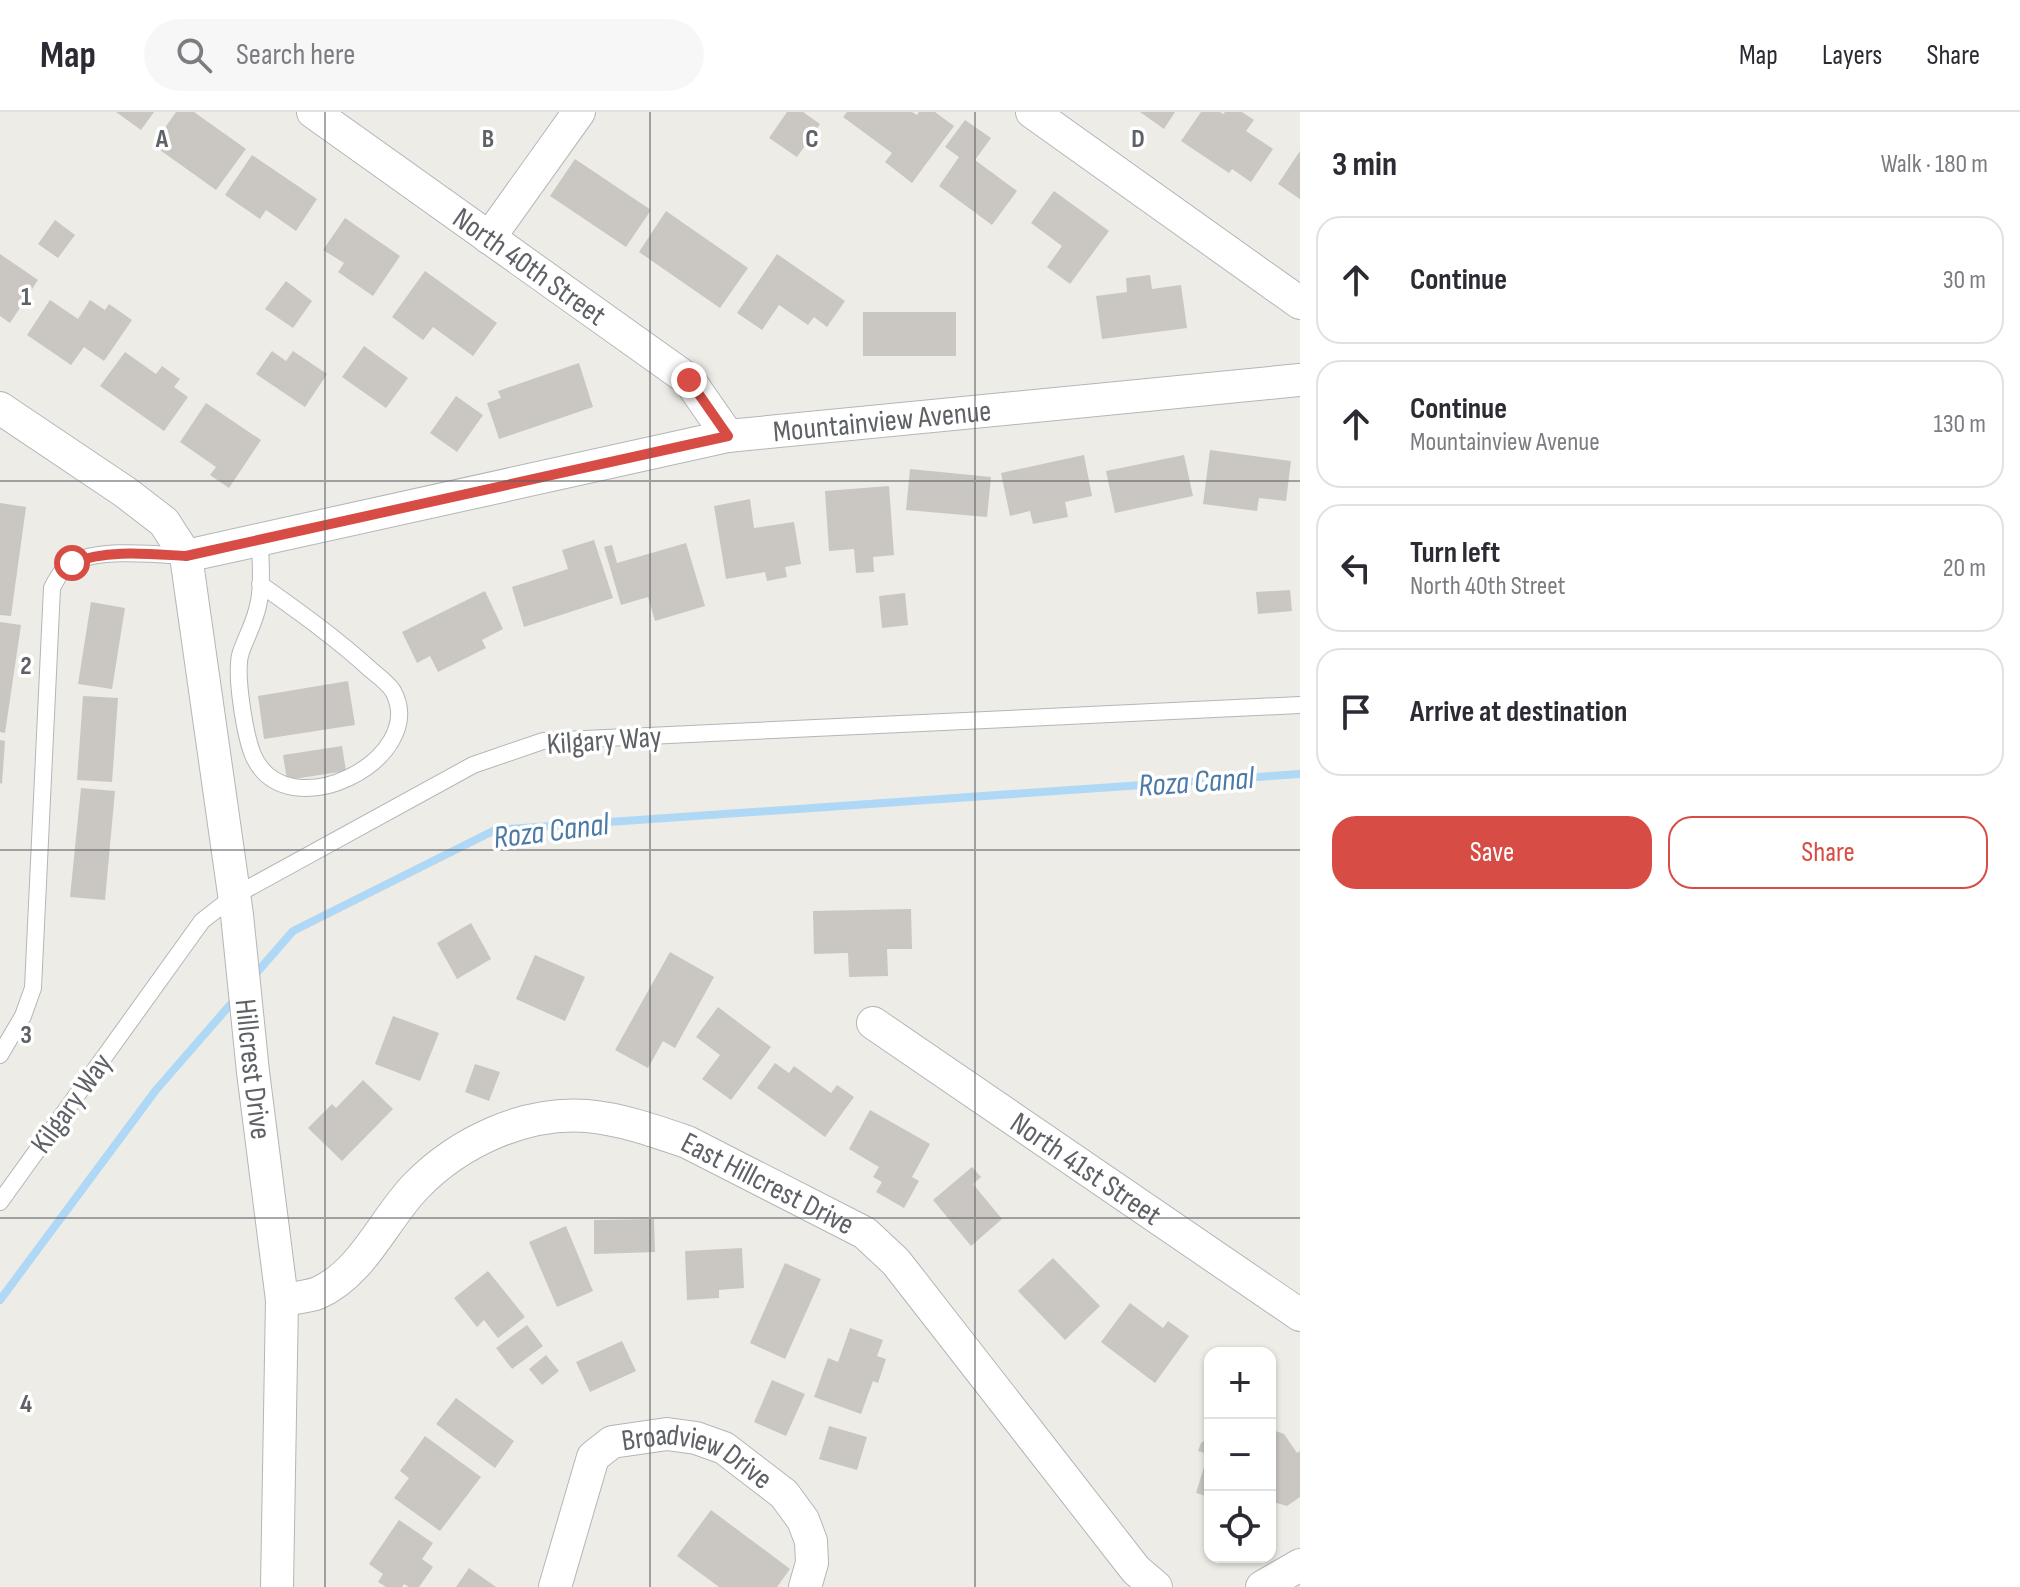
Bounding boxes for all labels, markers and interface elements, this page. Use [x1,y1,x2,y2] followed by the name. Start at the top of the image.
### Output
[144,19,704,91] search box
[40,33,96,78] text: Map
[172,33,216,77] icon: search
[236,37,355,73] text: Search here
[1739,39,1778,72] text: Map
[1822,39,1882,72] text: Layers
[1926,39,1980,72] text: Share
[155,124,169,155] text: A
[482,124,494,155] text: B
[805,124,819,155] text: C
[1131,124,1145,155] text: D
[1332,144,1397,185] text: 3 min
[1881,149,1988,180] text: Walk · 180 m
[445,200,613,334] street label: North 40th Street
[1334,258,1378,302] icon: ahead
[1410,262,1507,298] text: Continue
[1943,265,1986,296] text: 30 m
[21,282,31,313] text: 1
[671,362,707,398] route end
[1410,391,1507,427] text: Continue
[772,393,993,450] street label: Mountainview Avenue
[1334,402,1378,446] icon: ahead
[1934,409,1986,440] text: 130 m
[1410,427,1600,458] text: Mountainview Avenue
[1410,535,1500,571] text: Turn left
[54,545,90,581] route start
[1334,546,1378,590] icon: left
[1943,553,1986,584] text: 20 m
[1410,571,1566,602] text: North 40th Street
[20,651,32,682] text: 2
[1334,690,1378,734] icon: arrive
[1410,694,1627,730] text: Arrive at destination
[546,719,663,763] street label: Kilgary Way
[1137,759,1256,806] water label: Roza Canal
[491,805,612,858] water label: Roza Canal
[1332,816,1652,889] button: Save
[1668,816,1988,889] button: Share
[227,997,278,1142] street label: Hillcrest Drive
[20,1020,32,1051] text: 3
[24,1046,120,1161] street label: Kilgary Way
[1003,1105,1168,1234] street label: North 41st Street
[675,1125,860,1243] street label: East Hillcrest Drive
[1204,1347,1276,1563] map controls
[1204,1347,1276,1419] button: +
[20,1389,32,1420] text: 4
[619,1417,779,1497] street label: Broadview Drive
[1204,1419,1276,1491] button: −
[1204,1491,1276,1563] button: locate

